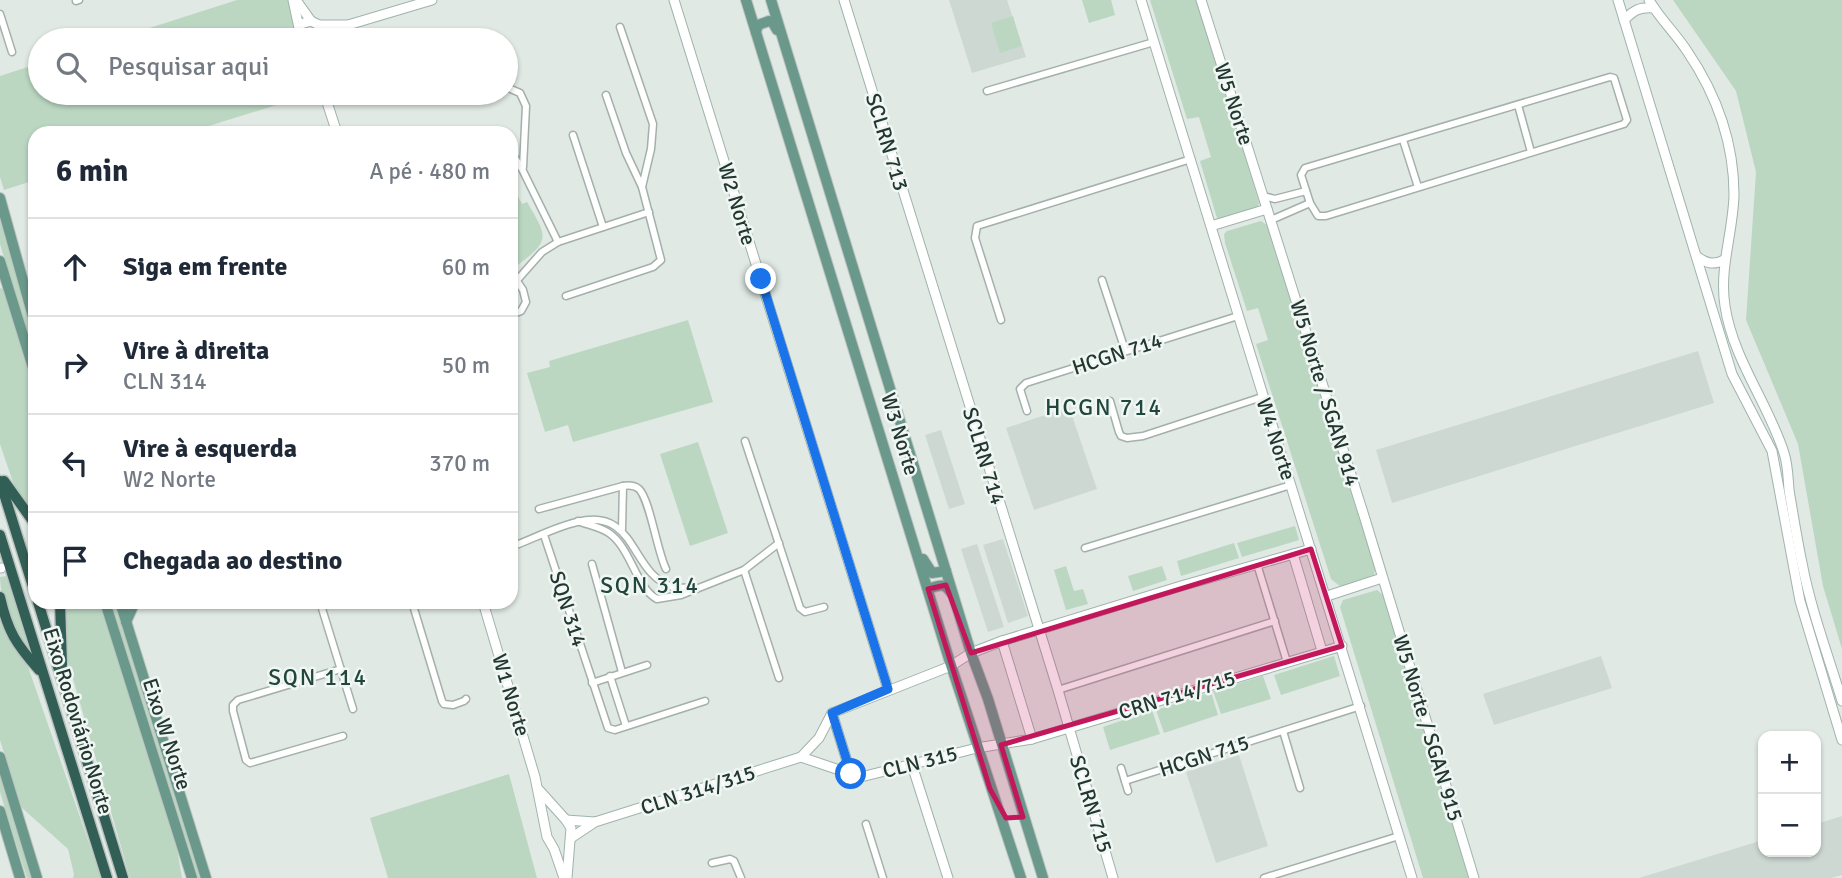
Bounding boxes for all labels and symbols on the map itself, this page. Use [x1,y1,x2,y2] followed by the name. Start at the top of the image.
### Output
[1209,60,1259,148] street label: W5 Norte
[860,90,914,194] street label: SCLRN 713
[712,160,762,248] street label: W2 Norte
[745,263,776,294] route end
[1284,297,1366,489] street label: W5 Norte / SGAN 914
[1069,327,1165,381] street label: HCGN 714
[875,390,925,478] street label: W3 Norte
[1045,393,1163,422] district label: HCGN 714
[1251,395,1301,483] street label: W4 Norte
[957,404,1011,508] street label: SCLRN 714
[544,568,592,650] street label: SQN 314
[600,571,700,600] district label: SQN 314
[37,625,119,817] street label: Eixo Rodoviário Norte
[1387,632,1469,824] street label: W5 Norte / SGAN 915
[486,651,536,739] street label: W1 Norte
[268,663,368,692] district label: SQN 114
[1115,665,1239,725] street label: CRN 714/715
[137,675,197,793] street label: Eixo W Norte
[1156,729,1252,783] street label: HCGN 715
[880,740,960,784] street label: CLN 315
[1064,752,1118,856] street label: SCLRN 715
[835,758,866,789] route start
[637,759,759,821] street label: CLN 314/315

